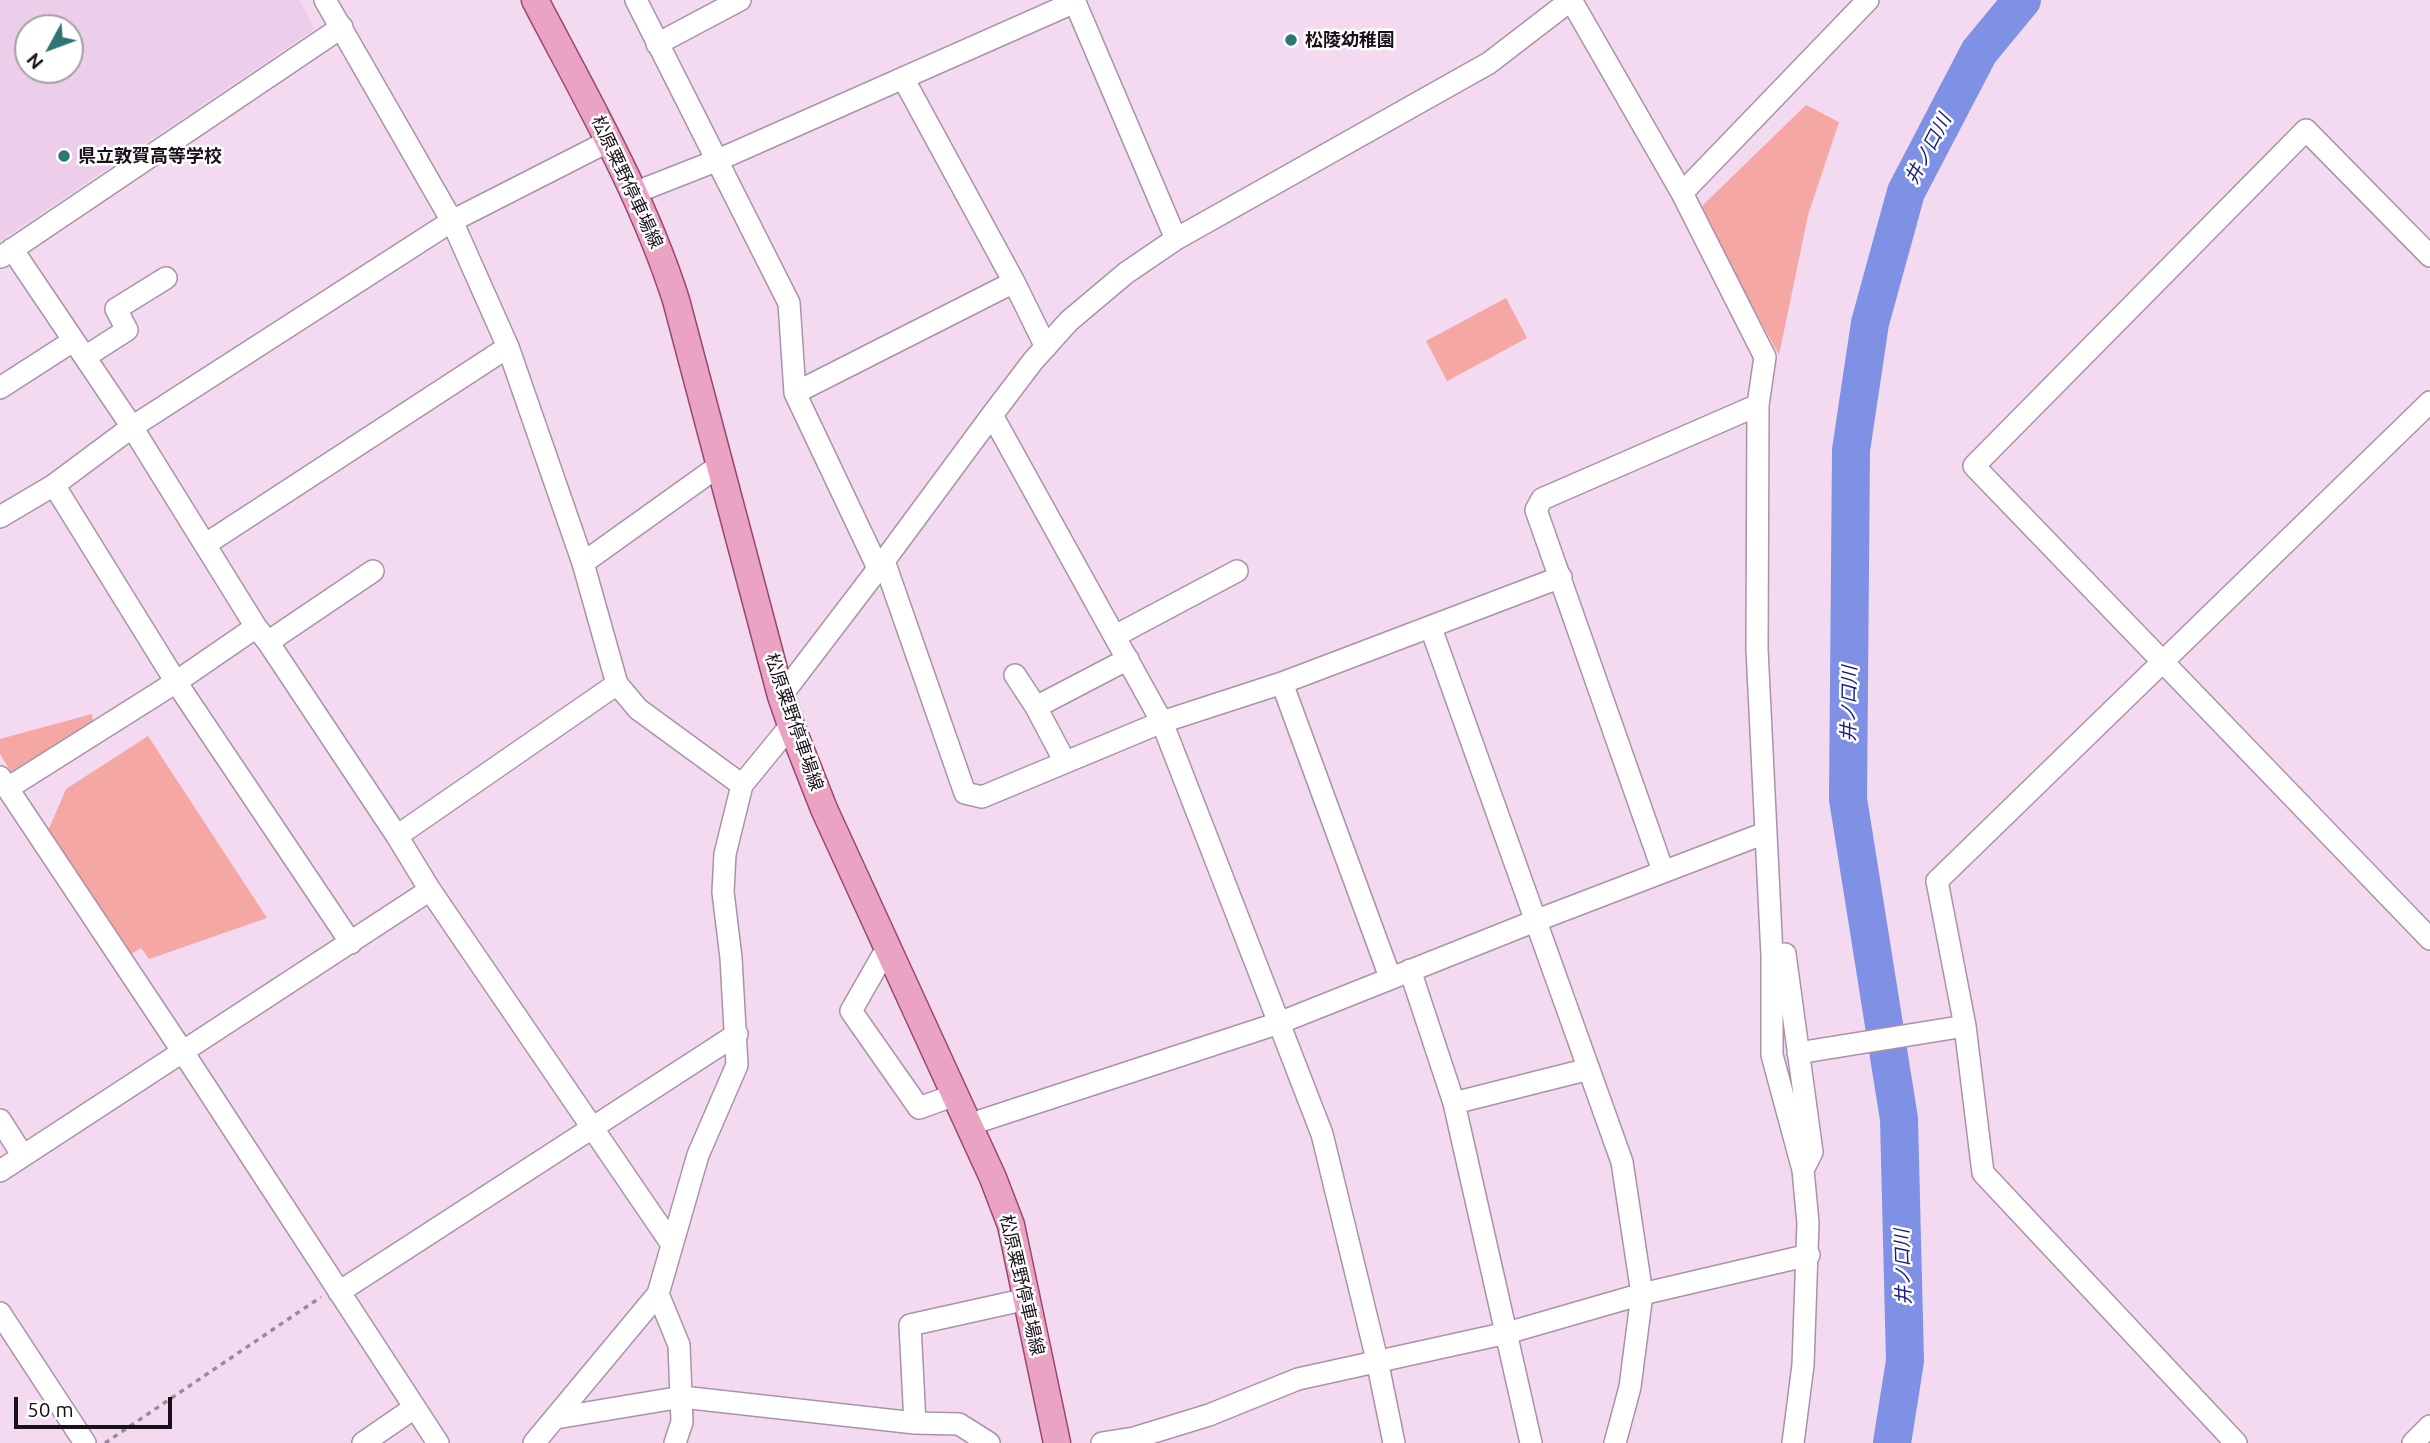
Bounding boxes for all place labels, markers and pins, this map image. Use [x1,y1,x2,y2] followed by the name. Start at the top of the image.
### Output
[1305,29,1395,51] place label: 松陵幼稚園
[1283,32,1299,48] marker: 松陵幼稚園
[78,145,222,167] place label: 県立敦賀高等学校
[56,148,72,164] marker: 県立敦賀高等学校

